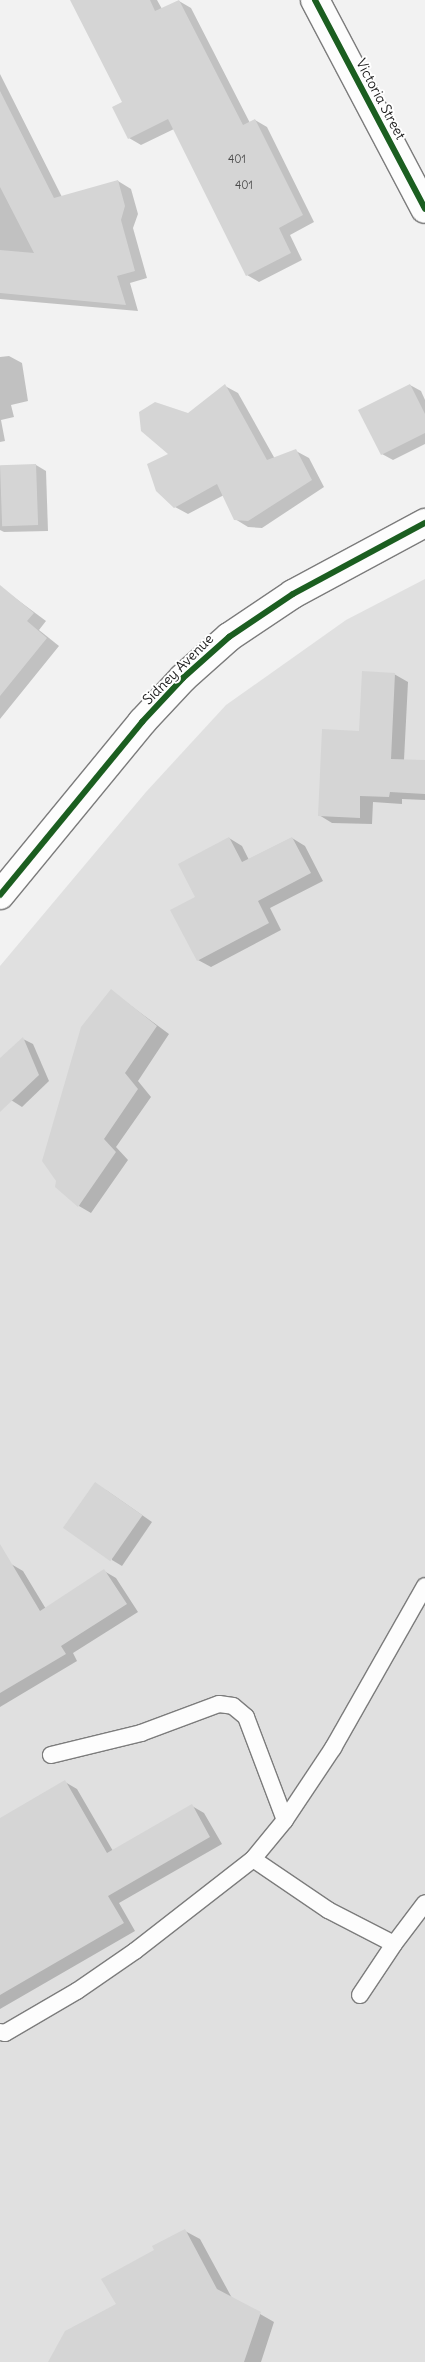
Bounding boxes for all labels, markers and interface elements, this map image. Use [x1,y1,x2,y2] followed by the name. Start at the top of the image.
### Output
[353,56,409,142] street label: Victoria Street
[228,152,246,166] house number: 401
[235,178,253,192] house number: 401
[139,630,217,708] street label: Sidney Avenue

